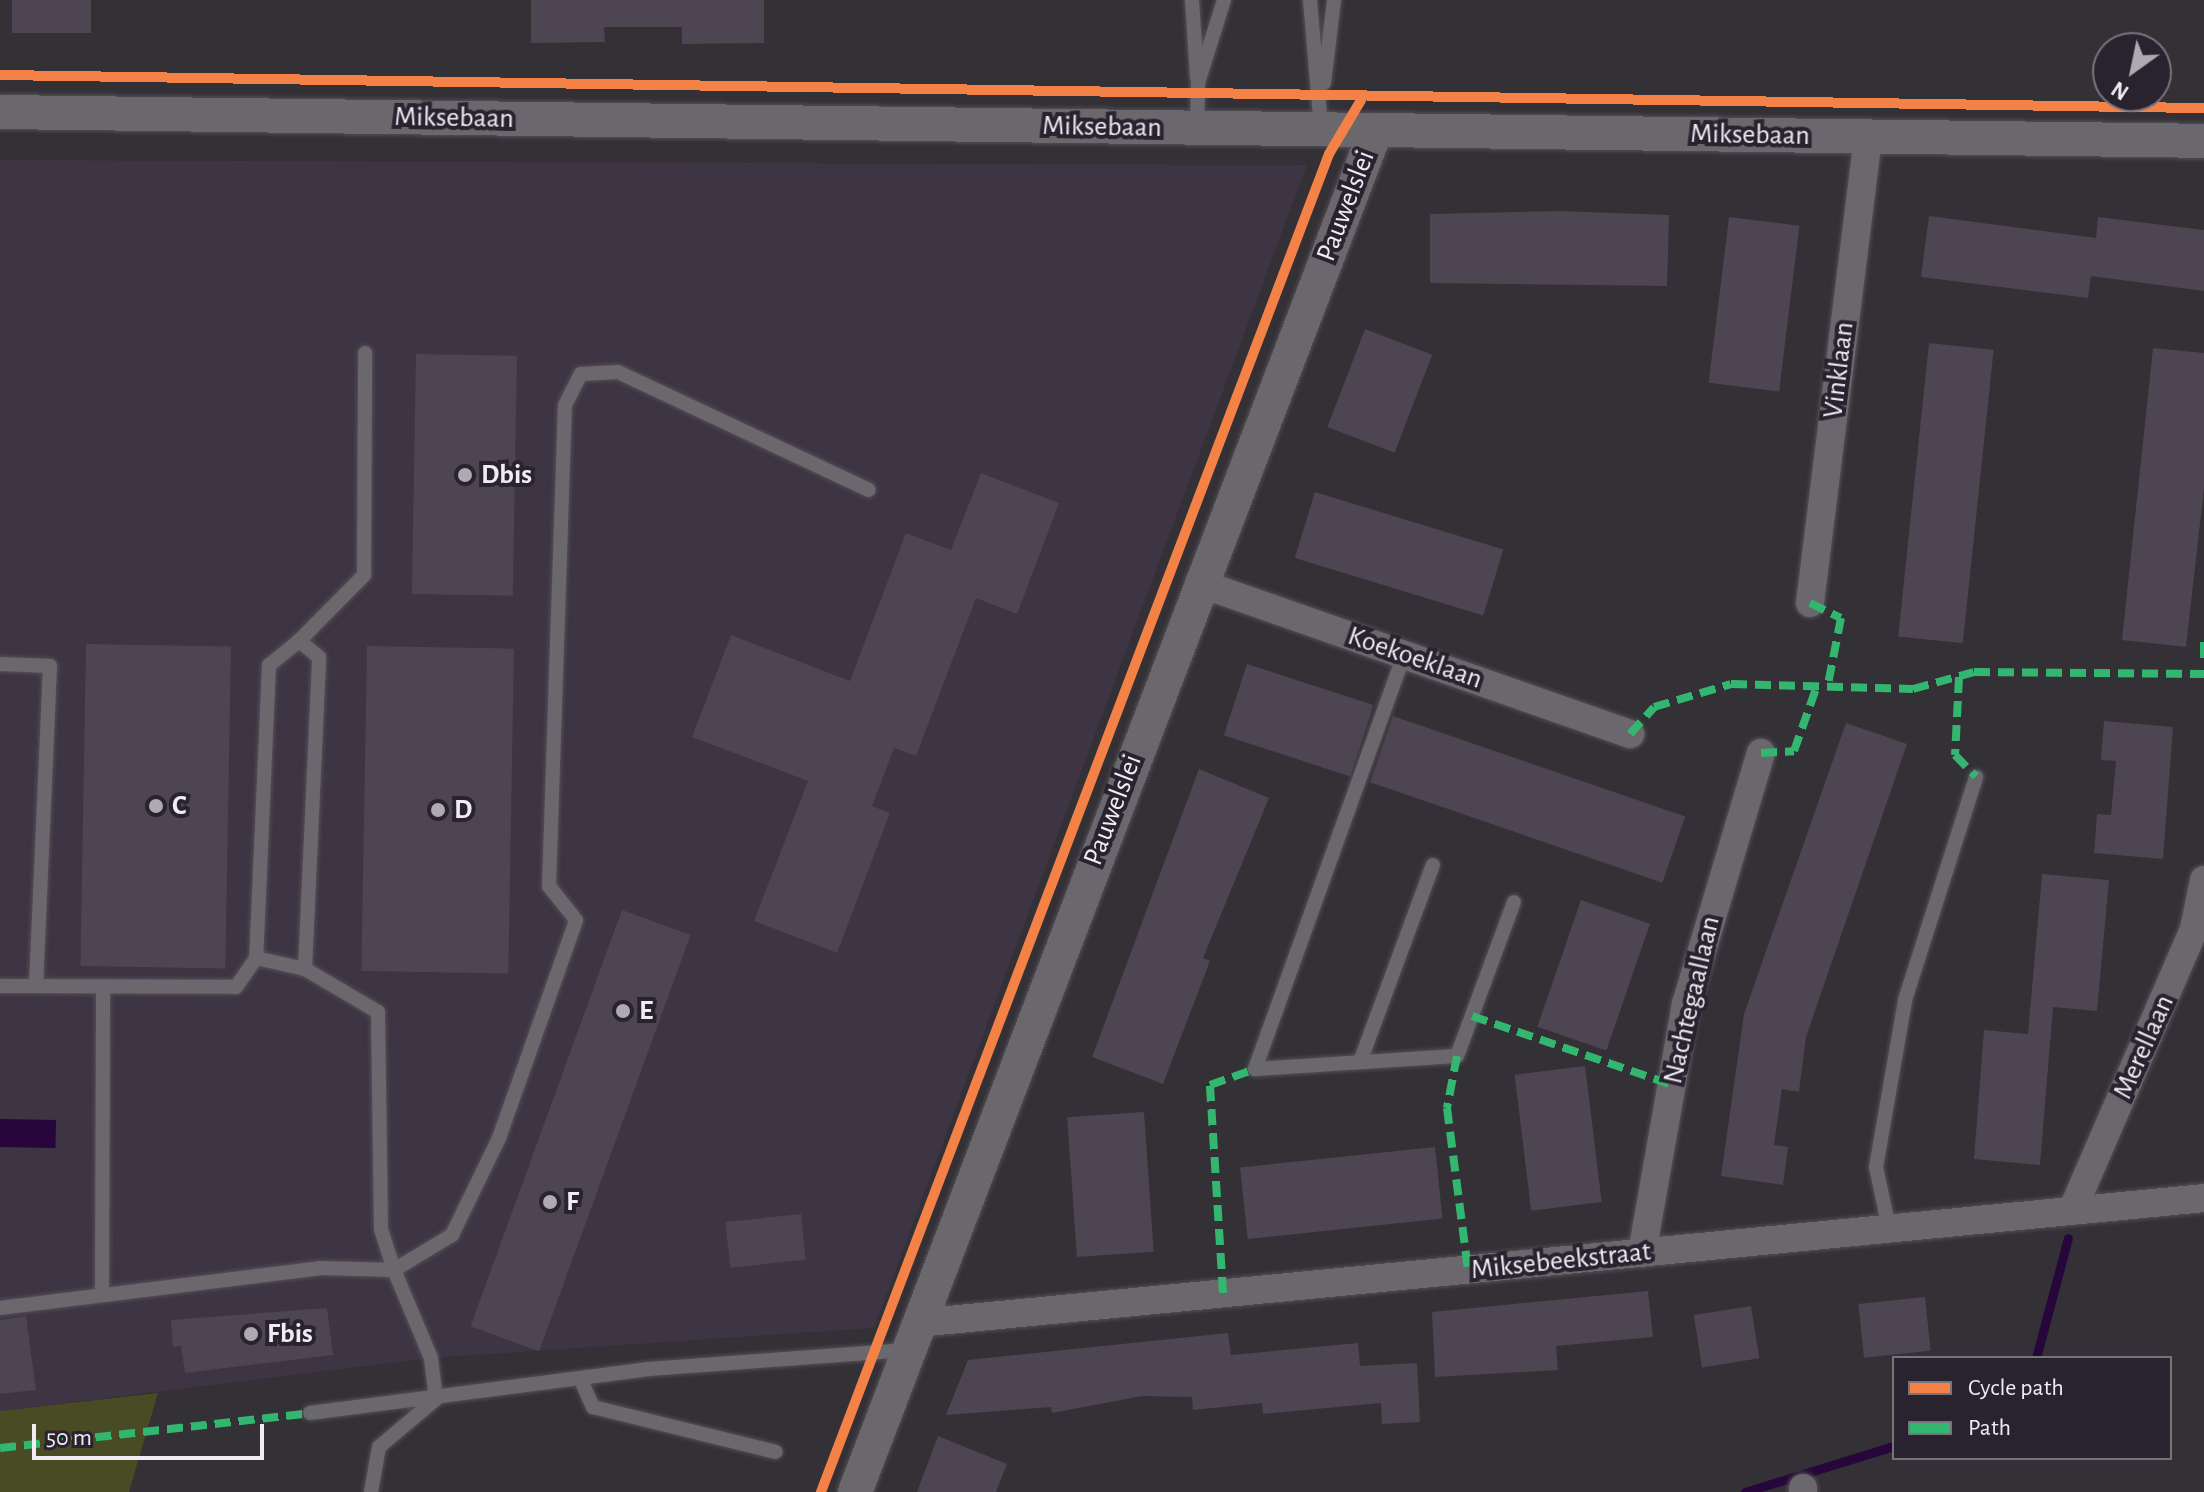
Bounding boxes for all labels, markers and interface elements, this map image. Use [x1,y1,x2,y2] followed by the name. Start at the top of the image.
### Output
[2092,32,2172,112] north arrow
[2108,77,2132,104] text: N
[394,100,514,136] street label: Miksebaan
[1042,109,1162,145] street label: Miksebaan
[1690,117,1810,153] street label: Miksebaan
[1310,146,1382,266] street label: Pauwelslei
[1816,320,1862,420] street label: Vinklaan
[481,458,532,492] place label: Dbis
[456,466,474,484] marker: Dbis
[1343,619,1487,697] street label: Koekoeklaan
[1077,750,1149,870] street label: Pauwelslei
[172,789,186,823] place label: C
[454,793,472,827] place label: D
[147,797,165,815] marker: C
[429,801,447,819] marker: D
[1656,913,1728,1087] street label: Nachtegaallaan
[2106,990,2182,1104] street label: Merellaan
[639,994,653,1028] place label: E
[614,1002,632,1020] marker: E
[566,1185,579,1219] place label: F
[541,1193,559,1211] marker: F
[1469,1235,1653,1287] street label: Miksebeekstraat
[267,1317,313,1351] place label: Fbis
[242,1325,260,1343] marker: Fbis
[1892,1356,2172,1460] legend
[1968,1376,2064,1400] text: Cycle path
[36,1408,268,1458] scale bar
[1968,1416,2011,1440] text: Path
[46,1426,92,1450] text: 50 m

